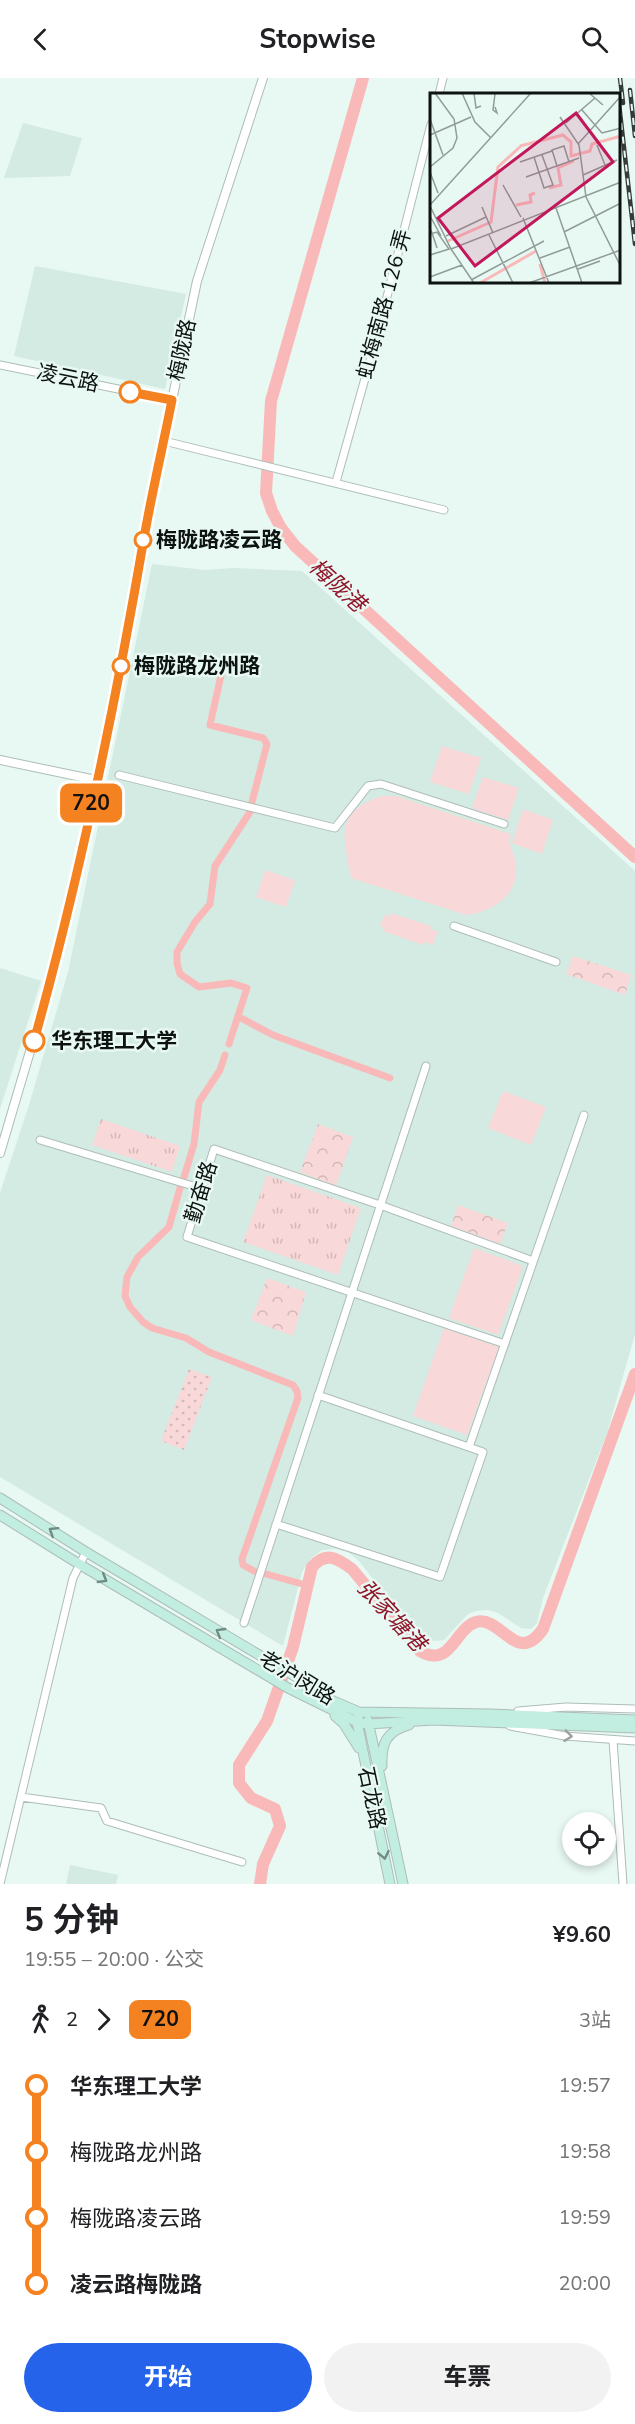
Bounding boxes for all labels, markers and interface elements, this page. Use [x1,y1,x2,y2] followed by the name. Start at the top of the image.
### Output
[259,21,376,58] text: Stopwise
[24,23,57,56] icon: back
[578,23,611,56] icon: search
[430,93,620,284] inset map
[351,226,417,382] street label: 虹梅南路 126 弄
[162,316,202,384] street label: 梅陇路
[34,358,102,398] street label: 凌云路
[119,381,141,403] unlabelled marker
[156,526,282,554] place label: 梅陇路凌云路
[134,531,152,549] marker: 梅陇路凌云路
[303,553,374,621] water label: 梅陇港
[134,652,260,680] place label: 梅陇路龙州路
[112,657,130,675] marker: 梅陇路龙州路
[56,784,125,822] line badge: 720
[72,789,110,817] text: 720
[51,1027,177,1055] place label: 华东理工大学
[23,1030,45,1052] marker: 华东理工大学
[178,1158,224,1226] street label: 勤奋路
[49,1527,59,1539] one-way arrow
[97,1571,107,1583] one-way arrow
[350,1573,434,1660] water label: 张家塘港
[216,1627,226,1639] one-way arrow
[254,1644,340,1712] street label: 老沪闵路
[563,1729,573,1742] one-way arrow
[352,1764,392,1832] street label: 石龙路
[562,1812,616,1866] map controls
[562,1812,616,1866] button: locate
[377,1850,390,1860] one-way arrow
[24,1898,119,1943] text: 5 分钟
[553,1920,611,1950] text: ¥9.60
[24,1946,204,1973] text: 19:55 – 20:00 · 公交
[24,2003,57,2036] icon: walk
[87,2003,120,2036] icon: forward
[141,2005,179,2033] text: 720
[66,2006,78,2033] text: 2
[579,2007,611,2034] text: 3站
[70,2072,202,2102] text: 华东理工大学
[558,2072,611,2099] text: 19:57
[70,2138,202,2168] text: 梅陇路龙州路
[558,2138,611,2165] text: 19:58
[70,2204,202,2234] text: 梅陇路凌云路
[558,2204,611,2231] text: 19:59
[70,2270,202,2300] text: 凌云路梅陇路
[558,2270,611,2297] text: 20:00
[24,2343,312,2412] button: 开始
[324,2343,611,2412] button: 车票

